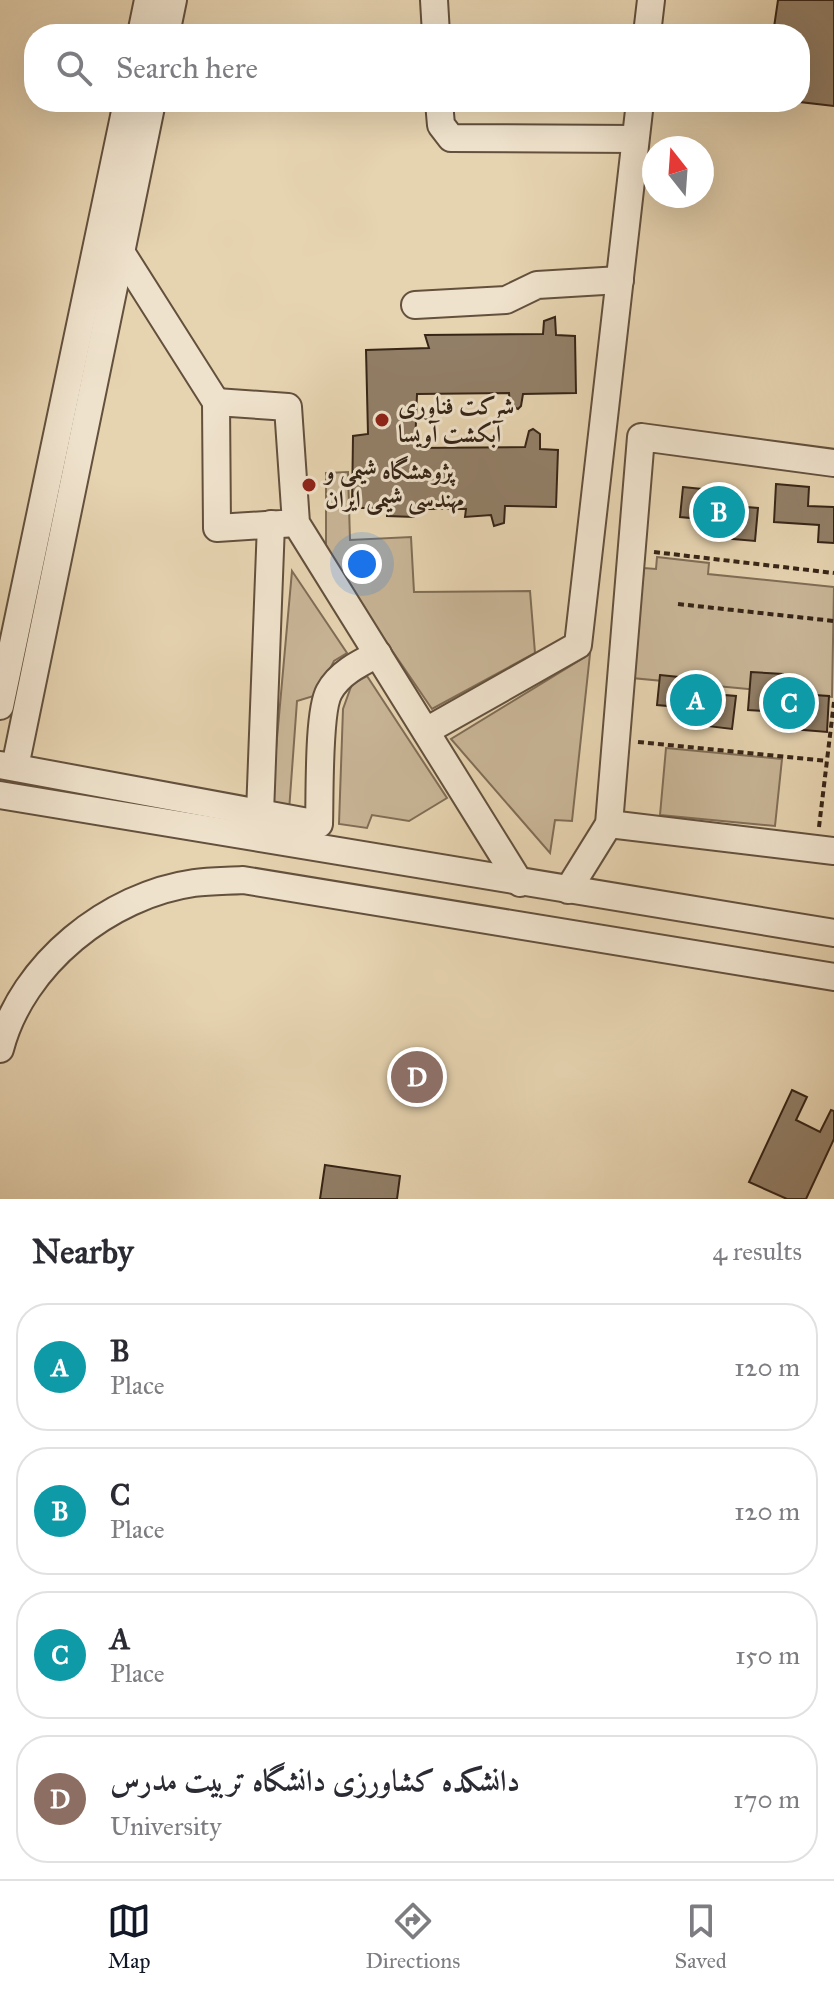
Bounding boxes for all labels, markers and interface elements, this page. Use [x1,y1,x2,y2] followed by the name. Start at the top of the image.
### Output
[24,24,810,112] search box
[52,46,96,90] icon: search
[116,50,258,86] text: Search here
[642,136,714,208] north arrow
[398,391,514,449] place label: شرکت فناوری آبکشت آویسا
[373,411,391,429] marker: شرکت فناوری آبکشت آویسا
[322,455,464,516] place label: پژوهشگاه شیمی و مهندسی شیمی ایران
[300,476,318,494] marker: پژوهشگاه شیمی و مهندسی شیمی ایران
[693,482,745,542] pin: B
[342,544,382,584] your location
[670,670,722,730] pin: A
[763,673,815,733] pin: C
[391,1047,443,1107] pin: D
[32,1231,134,1272] text: Nearby
[713,1235,802,1267] text: 4 results
[110,1333,130,1369] text: B
[51,1351,69,1383] text: A
[734,1351,800,1383] text: 120 m
[110,1369,165,1401] text: Place
[110,1477,130,1513] text: C
[51,1495,69,1527] text: B
[734,1495,800,1527] text: 120 m
[110,1513,165,1545] text: Place
[110,1621,130,1657] text: A
[51,1639,69,1671] text: C
[735,1639,800,1671] text: 150 m
[110,1657,165,1689] text: Place
[110,1763,520,1799] text: دانشکده کشاورزی دانشگاه تربیت مدرس
[50,1783,70,1815] text: D
[733,1783,800,1815] text: 170 m
[110,1810,221,1842] text: University
[107,1899,151,1974] tab: Map
[365,1899,460,1974] tab: Directions
[675,1899,727,1974] tab: Saved

